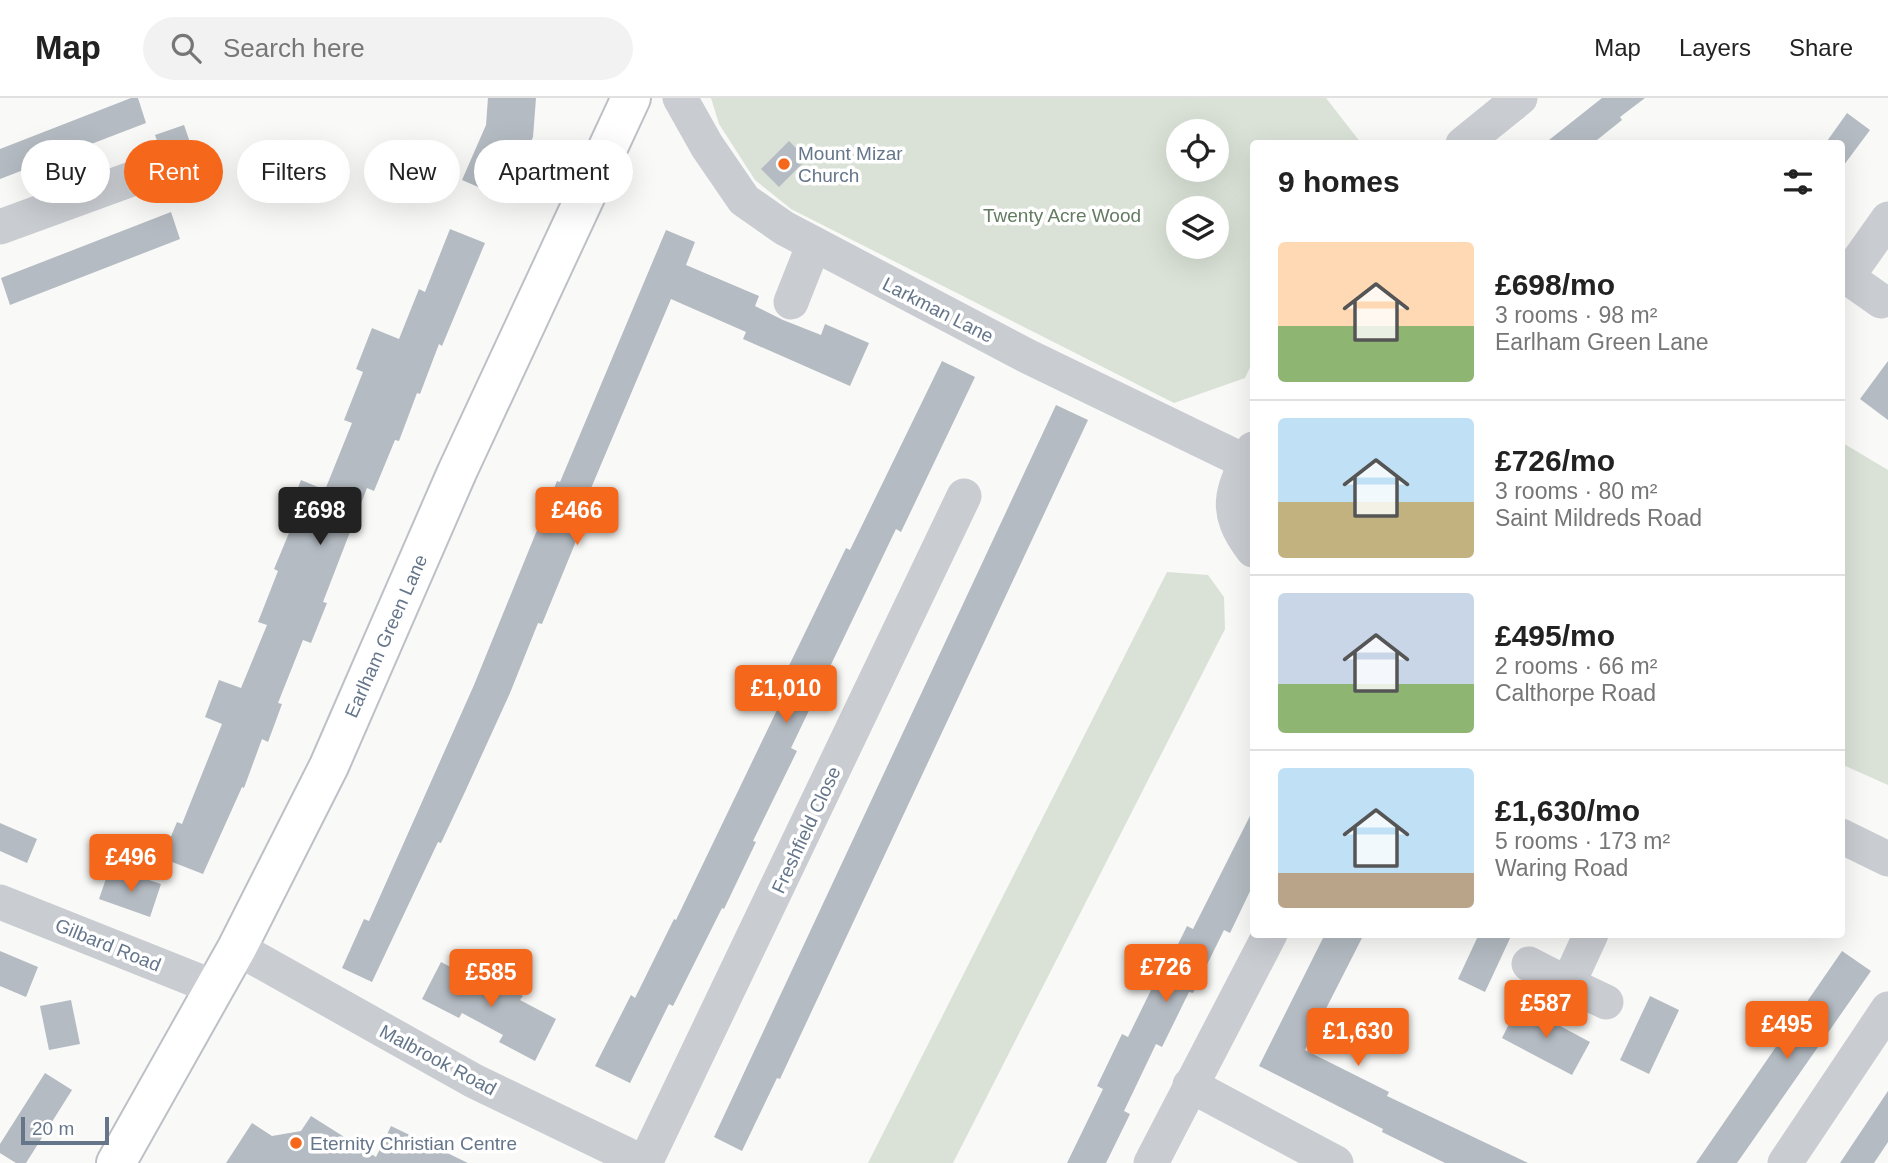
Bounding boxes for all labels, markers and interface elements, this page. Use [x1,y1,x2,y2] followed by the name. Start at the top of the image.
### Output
[143,17,633,80] search box
[35,29,101,66] text: Map
[167,29,205,67] icon: search
[223,33,365,63] text: Search here
[1594,34,1641,61] text: Map
[1679,34,1751,61] text: Layers
[1789,34,1853,61] text: Share
[1166,119,1229,259] map controls
[1166,119,1229,182] button: locate
[21,140,110,203] chip: Buy
[124,140,223,203] chip: Rent
[237,140,350,203] chip: Filters
[364,140,460,203] chip: New
[474,140,633,203] chip: Apartment
[798,143,903,186] place label: Mount Mizar Church
[776,156,792,172] marker: Mount Mizar Church
[1779,163,1817,201] icon: filters
[1278,165,1400,198] text: 9 homes
[1166,196,1229,259] button: layers
[983,205,1141,226] park label: Twenty Acre Wood
[1495,268,1615,301] text: £698/mo
[1334,270,1418,354] icon: home
[879,273,997,347] street label: Larkman Lane
[1495,302,1657,328] text: 3 rooms · 98 m²
[1495,329,1709,355] text: Earlham Green Lane
[1495,444,1615,477] text: £726/mo
[1334,446,1418,530] icon: home
[1495,478,1657,504] text: 3 rooms · 80 m²
[279,488,361,547] pin: £698
[536,488,618,547] pin: £466
[294,497,346,523] text: £698
[551,497,603,523] text: £466
[1495,505,1702,531] text: Saint Mildreds Road
[341,551,431,721] street label: Earlham Green Lane
[1495,619,1615,652] text: £495/mo
[1334,621,1418,705] icon: home
[1495,653,1657,679] text: 2 rooms · 66 m²
[729,666,843,725] pin: £1,010
[751,675,821,701] text: £1,010
[1495,680,1656,706] text: Calthorpe Road
[767,763,845,897] street label: Freshfield Close
[1495,794,1640,827] text: £1,630/mo
[1334,796,1418,880] icon: home
[1495,828,1670,854] text: 5 rooms · 173 m²
[90,834,172,894] pin: £496
[105,844,157,870] text: £496
[1495,855,1628,881] text: Waring Road
[52,914,164,976] street label: Gilbard Road
[1125,944,1207,1004] pin: £726
[450,950,532,1009] pin: £585
[1140,954,1192,980] text: £726
[465,959,517,985] text: £585
[1505,981,1587,1040] pin: £587
[1520,990,1572,1016] text: £587
[1746,1002,1828,1061] pin: £495
[1301,1009,1415,1068] pin: £1,630
[1761,1011,1813,1037] text: £495
[1323,1018,1393,1044] text: £1,630
[376,1020,500,1100] street label: Malbrook Road
[21,1114,108,1146] scale bar
[32,1118,74,1139] text: 20 m
[310,1133,517,1154] place label: Eternity Christian Centre
[288,1135,304,1151] marker: Eternity Christian Centre

